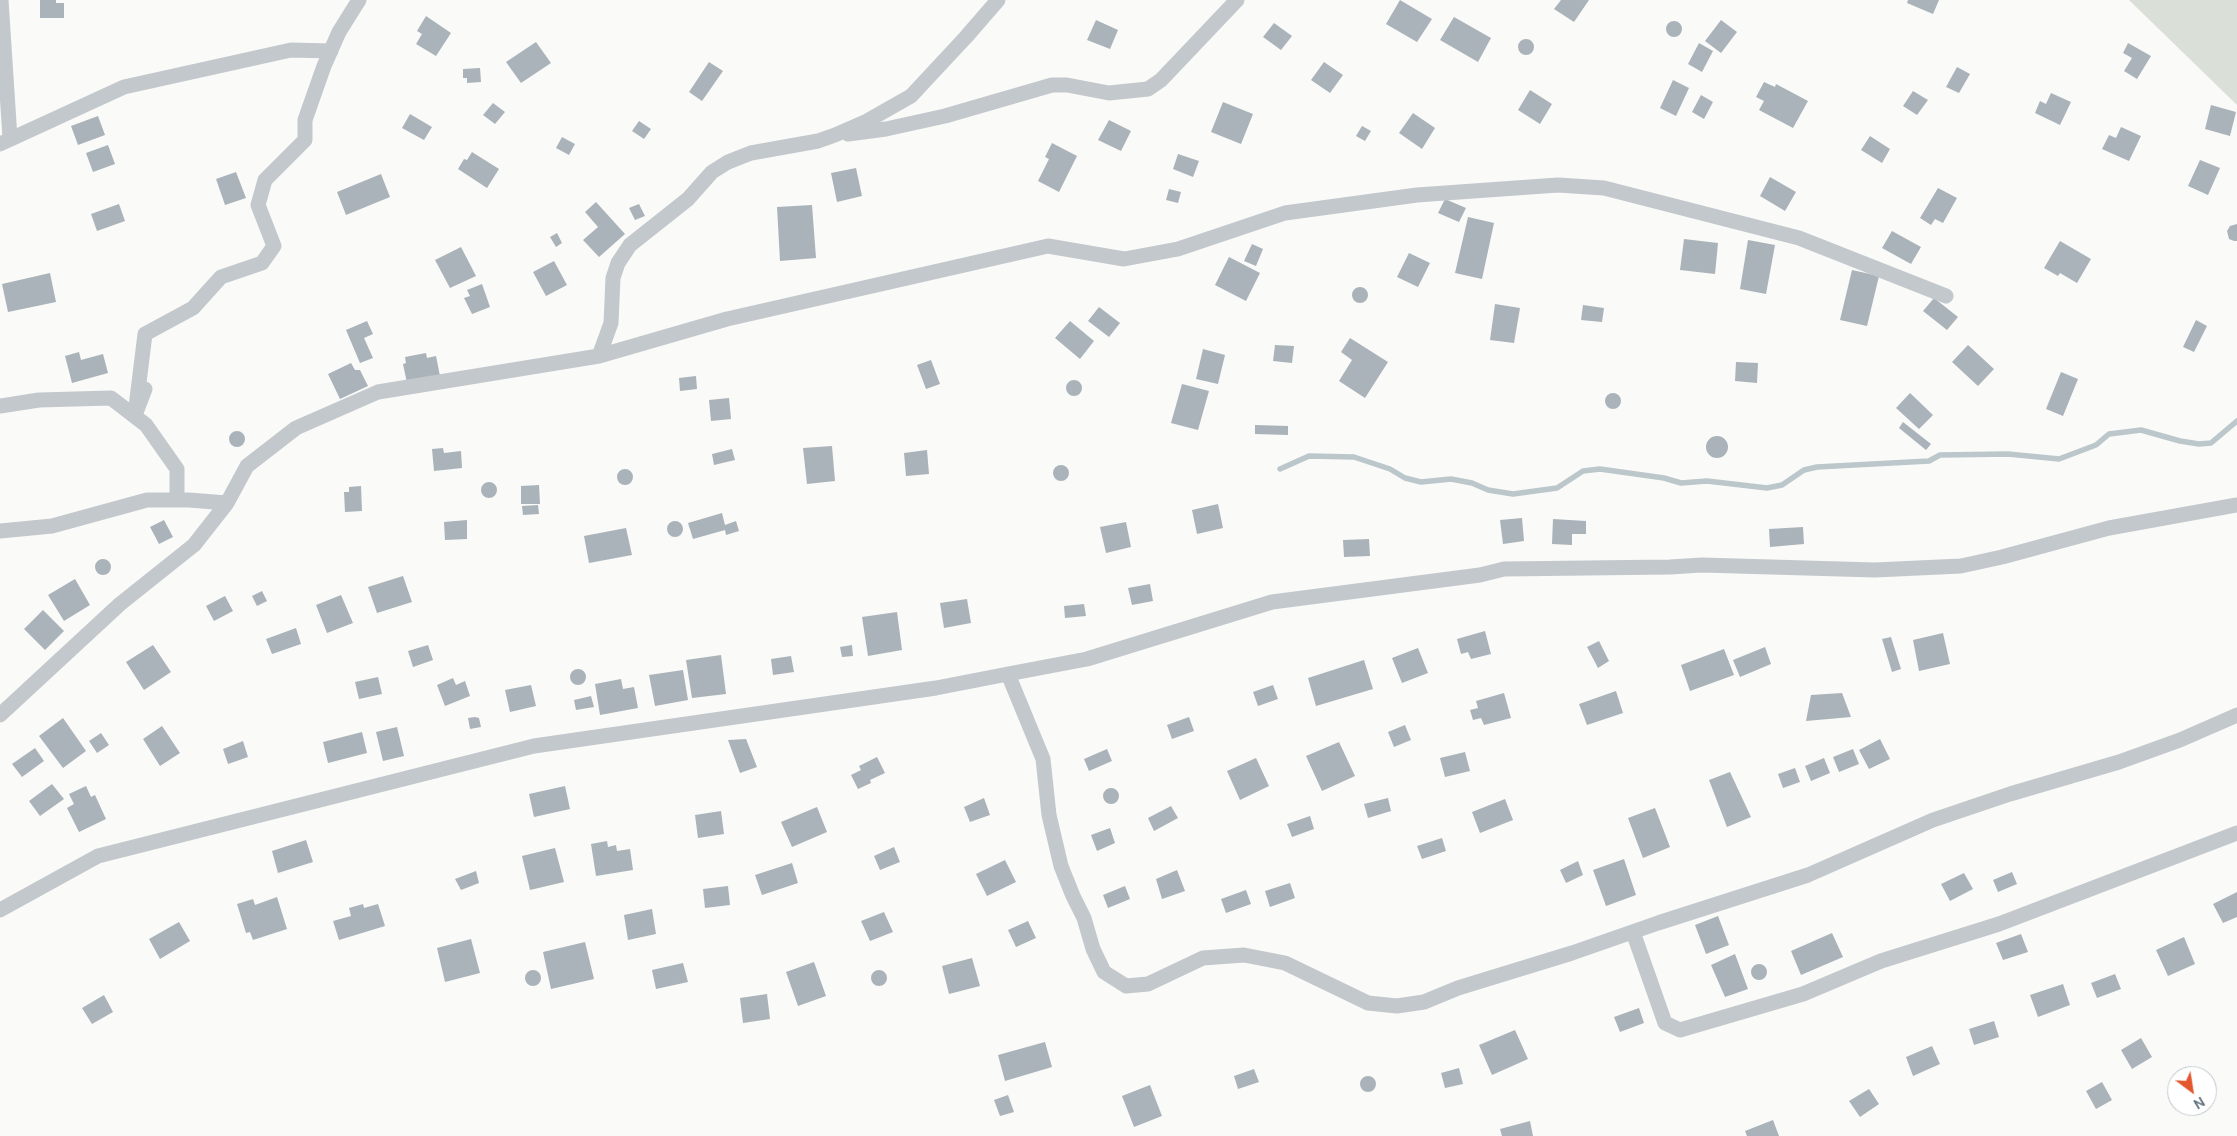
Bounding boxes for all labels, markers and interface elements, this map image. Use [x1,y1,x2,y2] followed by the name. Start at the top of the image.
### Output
[2167,1066,2217,1116] north arrow
[2191,1093,2208,1113] text: N

